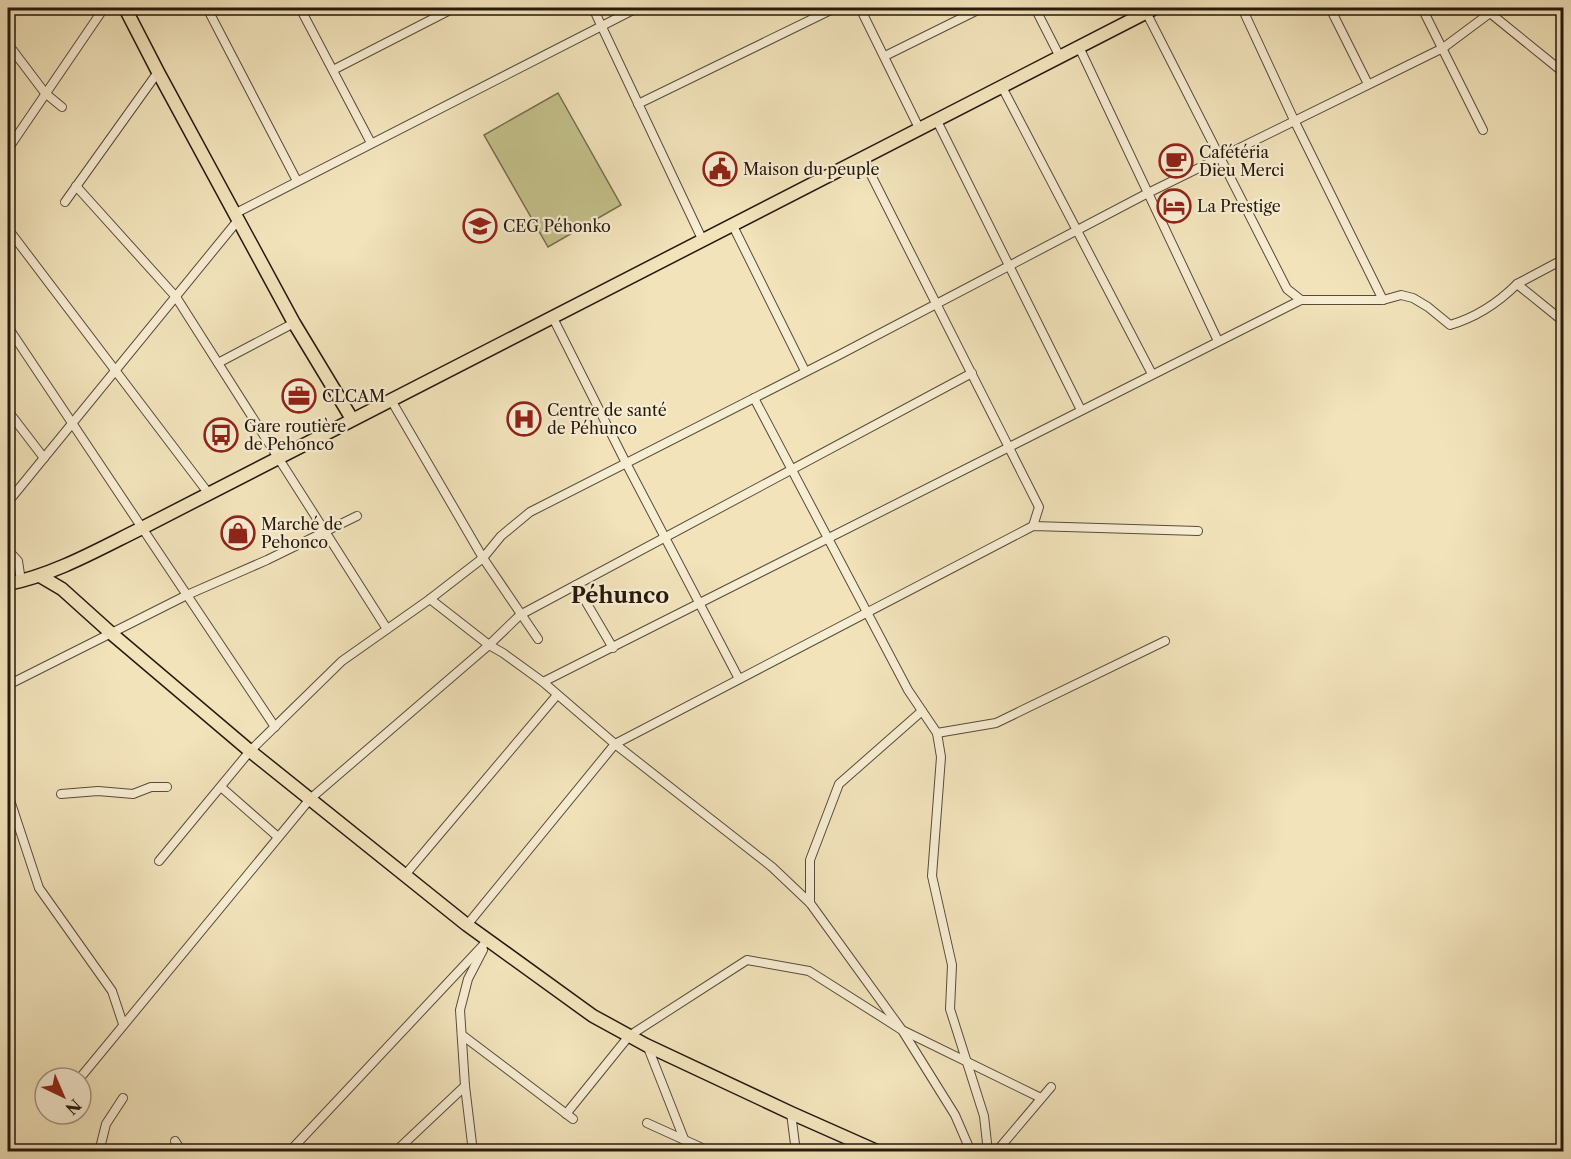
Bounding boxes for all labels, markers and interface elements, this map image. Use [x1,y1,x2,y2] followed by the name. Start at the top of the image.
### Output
[1199,142,1285,180] place label: Cafétéria Dieu Merci
[1158,143,1194,179] cafe icon: Cafétéria Dieu Merci
[702,151,738,187] public building icon: Maison du peuple
[743,159,880,179] place label: Maison du peuple
[1156,188,1192,224] hotel icon: La Prestige
[1197,196,1281,216] place label: La Prestige
[462,208,498,244] school or university icon: CEG Péhonko
[503,216,611,236] place label: CEG Péhonko
[281,378,317,414] office icon: CLCAM
[322,386,385,406] place label: CLCAM
[547,400,667,438] place label: Centre de santé de Péhunco
[506,401,542,437] hospital icon: Centre de santé de Péhunco
[244,416,346,454] place label: Gare routière de Pehonco
[203,417,239,453] bus stop icon: Gare routière de Pehonco
[261,514,342,552] place label: Marché de Pehonco
[220,515,256,551] shop icon: Marché de Pehonco
[571,582,669,609] district label: Péhunco
[33,1066,93,1126] north arrow
[61,1095,85,1119] text: N

